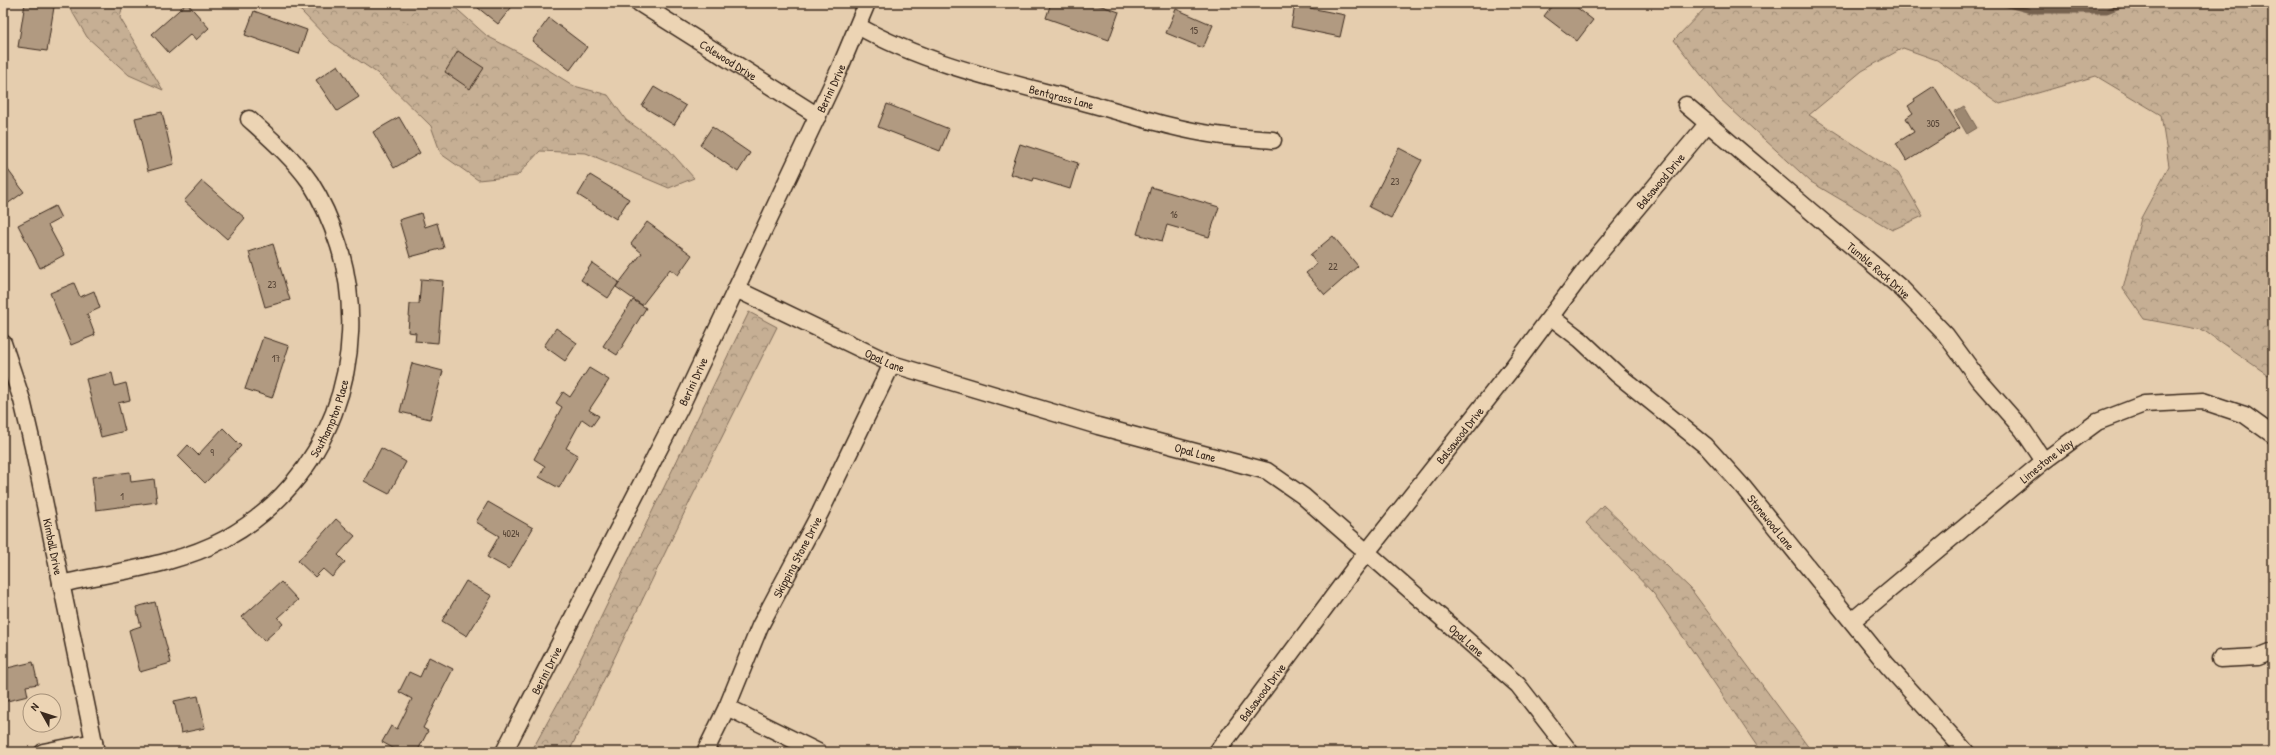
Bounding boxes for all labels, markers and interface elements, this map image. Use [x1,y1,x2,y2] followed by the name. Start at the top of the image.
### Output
[1190,24,1199,37] house number: 15
[697,35,761,84] street label: Colewood Drive
[812,61,849,115] street label: Berini Drive
[1027,80,1096,113] street label: Bentgrass Lane
[1926,117,1940,130] house number: 305
[1631,149,1689,212] street label: Balsawood Drive
[1390,175,1400,188] house number: 23
[1170,208,1178,221] house number: 16
[1844,237,1915,302] street label: Tumble Rock Drive
[1328,260,1338,273] house number: 22
[267,278,277,291] house number: 23
[862,344,907,376] street label: Opal Lane
[272,352,280,365] house number: 17
[674,354,711,408] street label: Berini Drive
[305,378,352,460] street label: Southampton Place
[1431,403,1487,467] street label: Balsawood Drive
[2016,434,2076,487] street label: Limestone Way
[1173,438,1218,466] street label: Opal Lane
[210,446,214,459] house number: 9
[120,490,124,503] house number: 1
[1744,491,1799,553] street label: Stonewood Lane
[768,513,825,600] street label: Skipping Stone Drive
[39,517,68,577] street label: Kimball Drive
[503,527,520,540] house number: 4024
[1445,620,1488,660] street label: Opal Lane
[527,643,565,697] street label: Berini Drive
[1235,659,1289,725] street label: Balsawood Drive
[22,693,62,733] north arrow
[27,700,42,713] text: N

